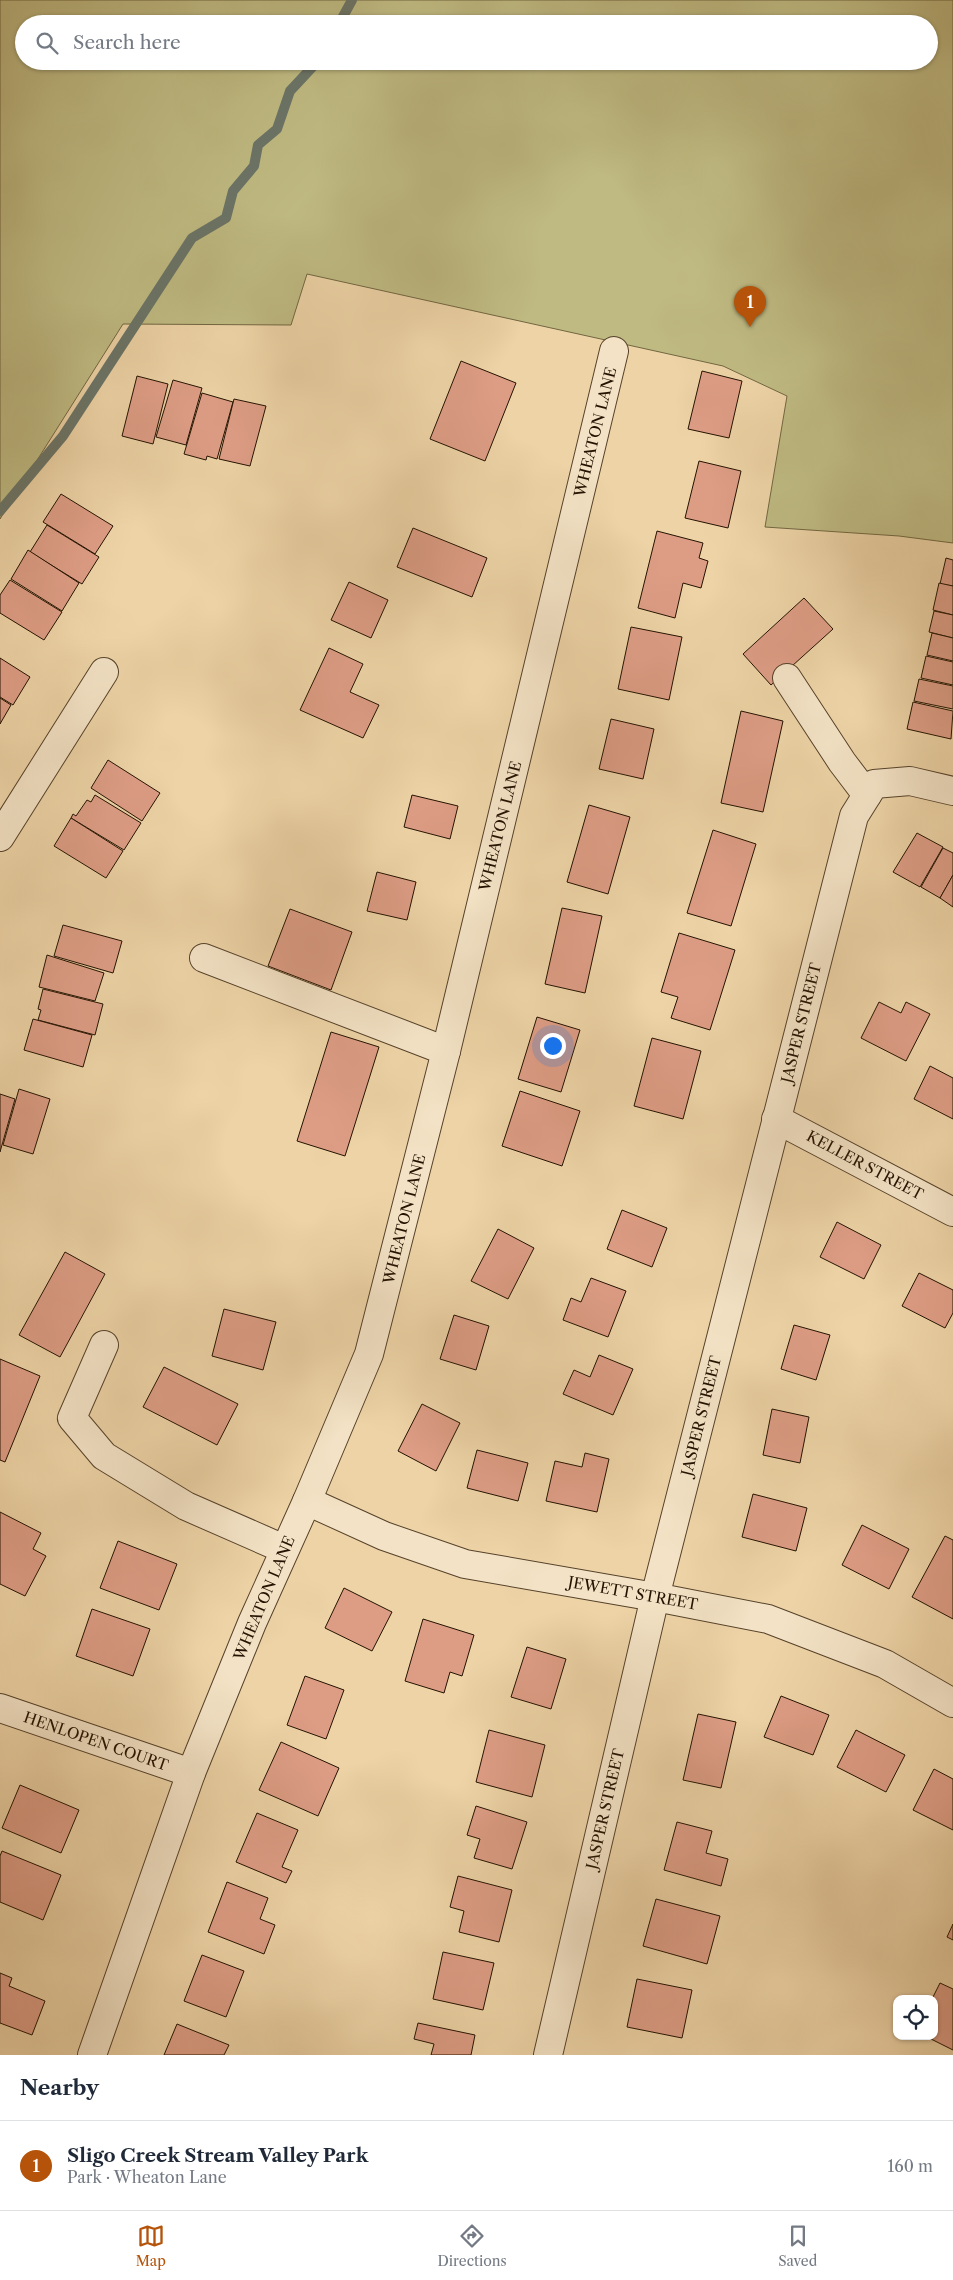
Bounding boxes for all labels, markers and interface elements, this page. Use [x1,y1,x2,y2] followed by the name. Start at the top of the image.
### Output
[15,15,938,70] search box
[33,29,61,57] icon: search
[73,31,181,54] text: Search here
[734,286,766,327] pin: 1
[569,365,620,500] street label: WHEATON LANE
[474,759,525,894] street label: WHEATON LANE
[776,960,825,1087] street label: JASPER STREET
[540,1033,566,1059] your location
[803,1126,927,1204] street label: KELLER STREET
[378,1152,429,1287] street label: WHEATON LANE
[676,1353,725,1480] street label: JASPER STREET
[229,1533,299,1664] street label: WHEATON LANE
[564,1572,700,1614] street label: JEWETT STREET
[21,1707,172,1775] street label: HENLOPEN COURT
[581,1746,628,1873] street label: JASPER STREET
[893,1995,938,2040] map controls
[893,1995,938,2040] button: locate
[20,2075,99,2100] text: Nearby
[67,2144,368,2167] text: Sligo Creek Stream Valley Park
[32,2156,40,2176] text: 1
[888,2156,933,2176] text: 160 m
[67,2167,227,2187] text: Park · Wheaton Lane
[136,2222,166,2270] tab: Map
[437,2222,507,2270] tab: Directions
[778,2222,817,2270] tab: Saved

